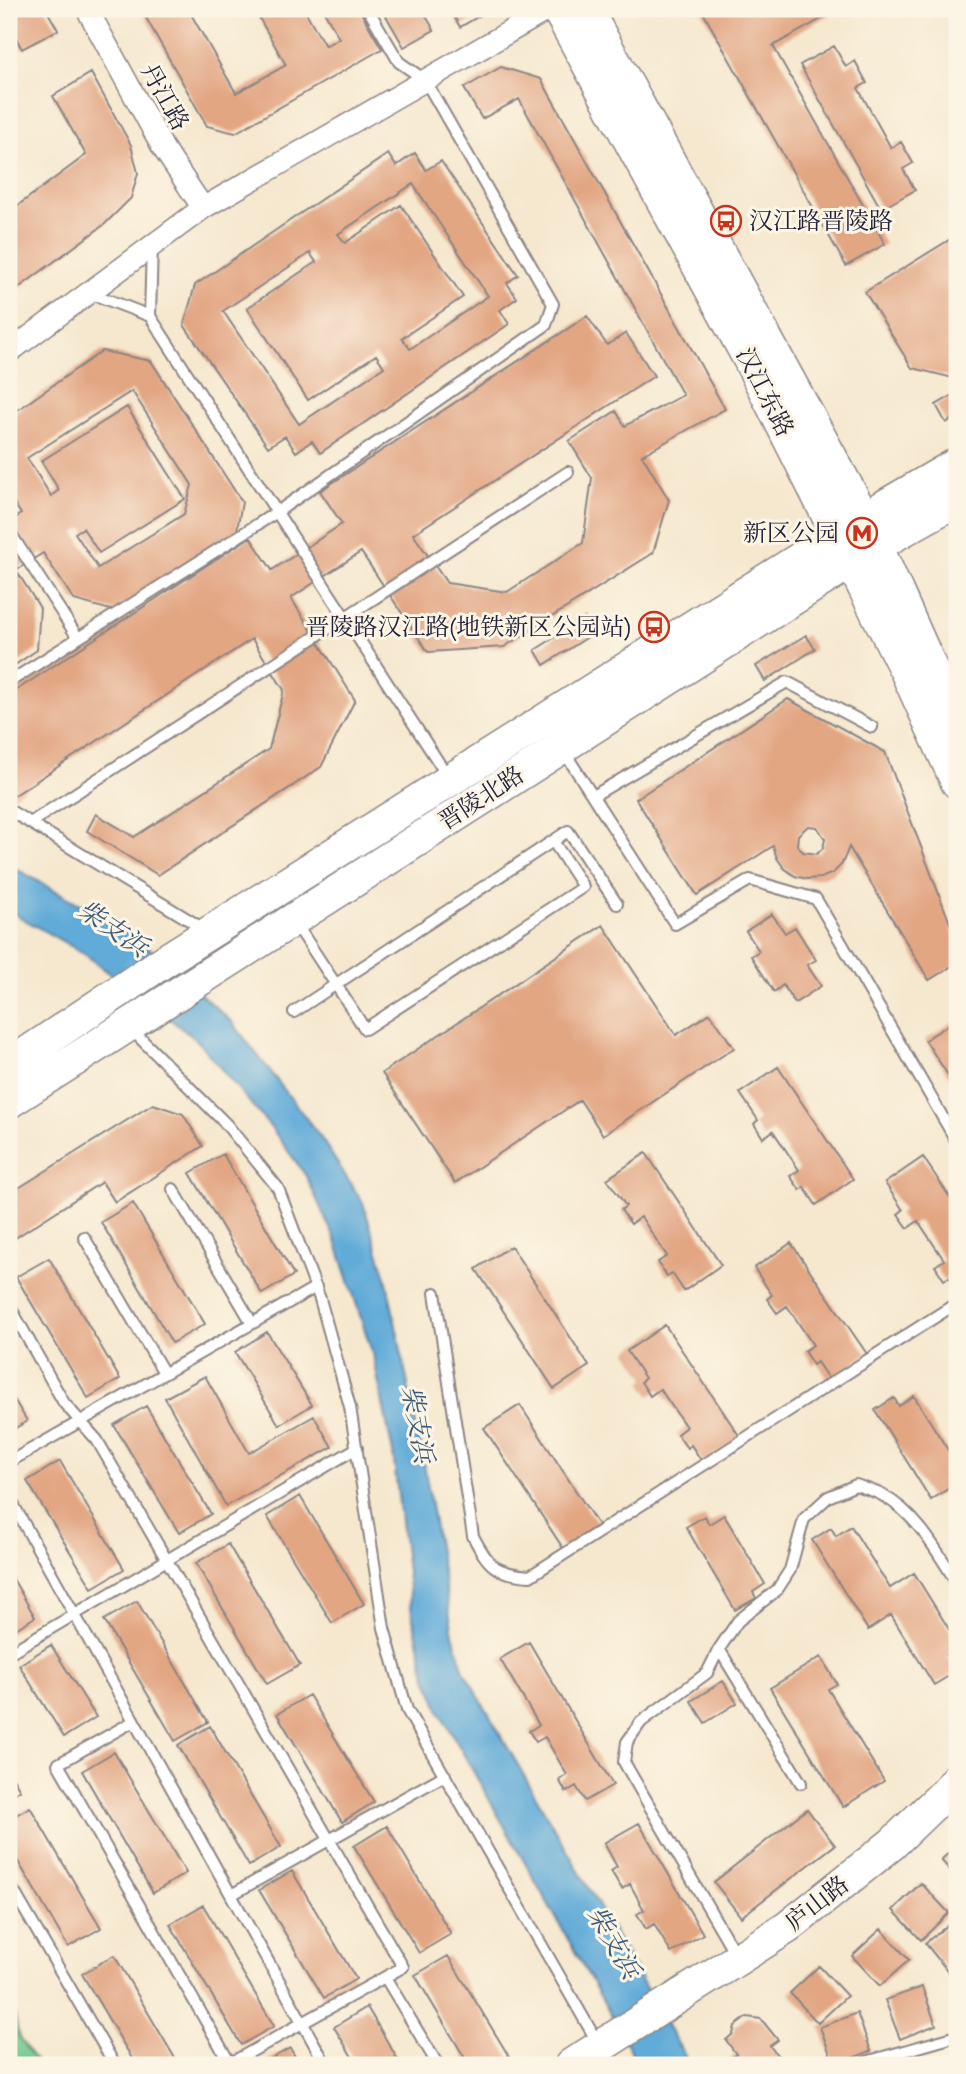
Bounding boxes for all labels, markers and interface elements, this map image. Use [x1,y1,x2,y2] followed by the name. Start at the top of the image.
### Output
[134,58,196,136] street label: 丹江路
[709,204,743,238] bus stop icon: 汉江路晋陵路
[749,206,893,236] place label: 汉江路晋陵路
[730,342,800,442] street label: 汉江东路
[845,516,879,550] metro station icon: 新区公园
[743,518,839,548] place label: 新区公园
[637,610,671,644] bus stop icon: 晋陵路汉江路(地铁新区公园站)
[306,612,631,642] place label: 晋陵路汉江路(地铁新区公园站)
[433,759,529,837] street label: 晋陵北路
[72,893,156,964] water label: 柴支浜
[395,1383,441,1467] water label: 柴支浜
[779,1869,855,1937] street label: 庐山路
[581,1900,648,1986] water label: 柴支浜

